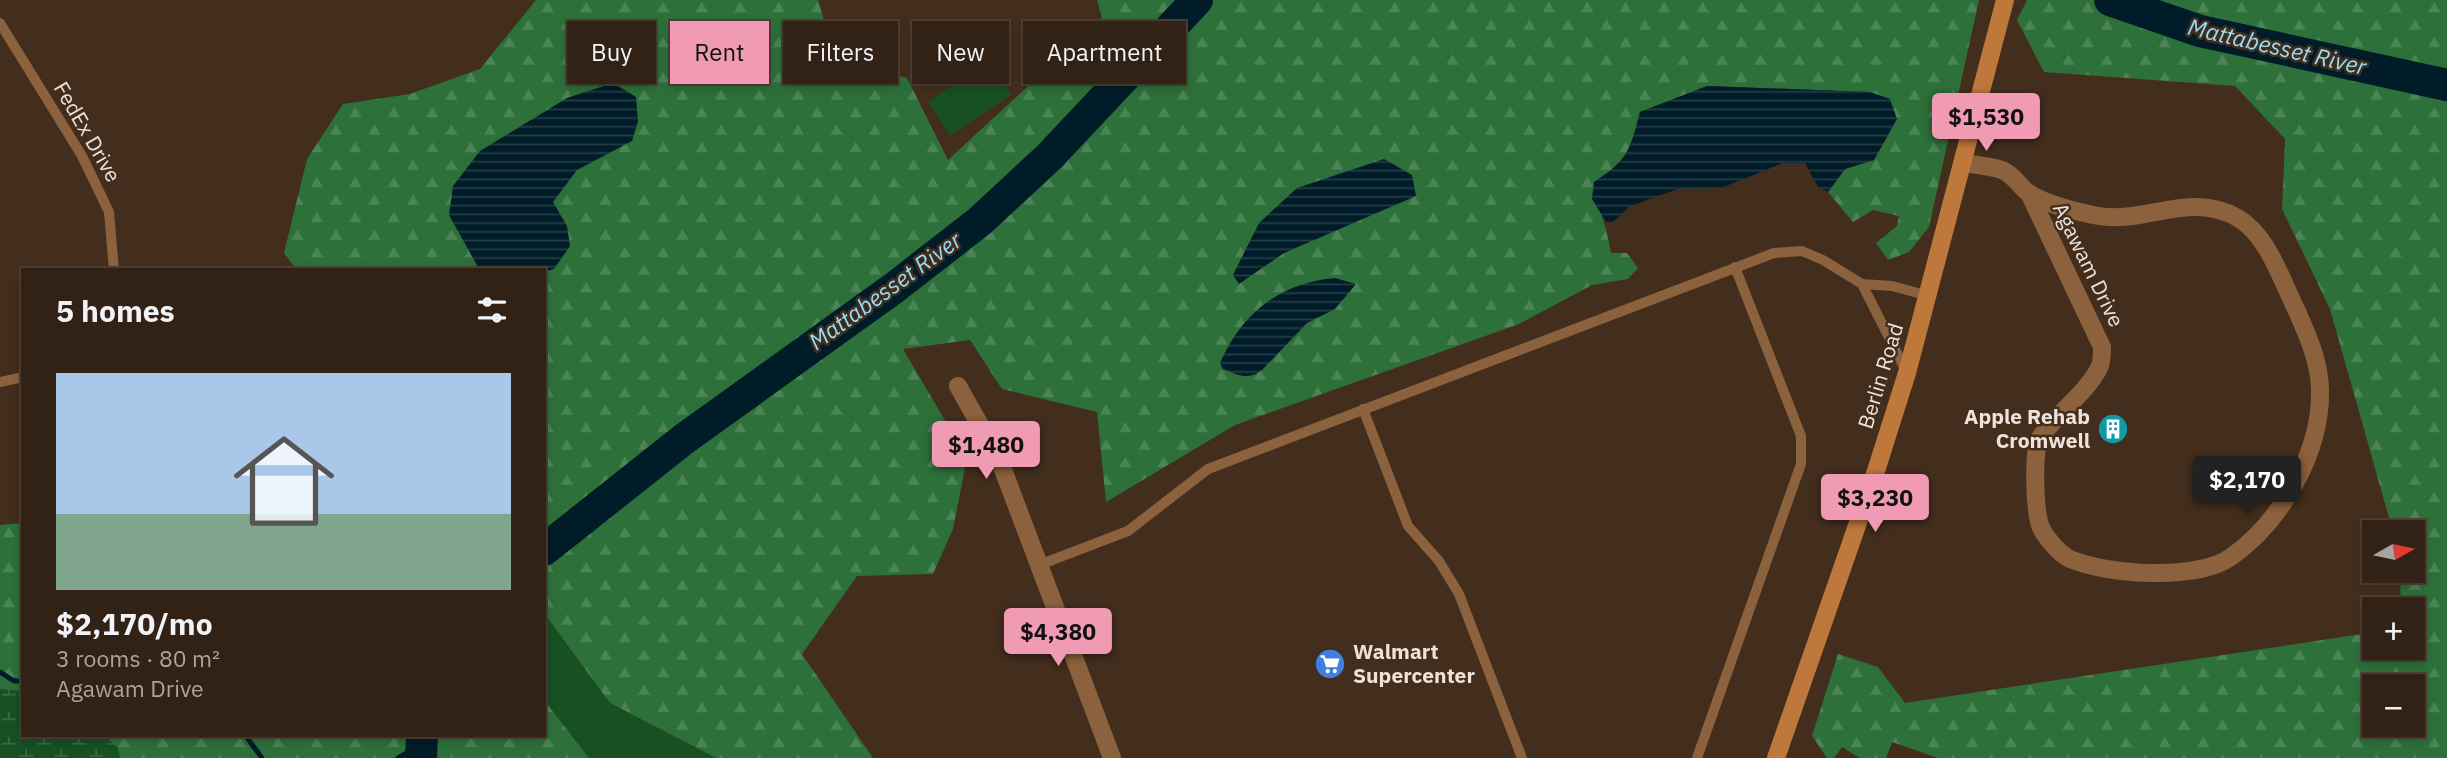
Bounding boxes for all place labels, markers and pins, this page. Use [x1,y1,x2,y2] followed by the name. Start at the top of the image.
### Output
[1929,94,2043,153] pin: $1,530
[1964,402,2090,454] place label: Apple Rehab Cromwell
[2096,412,2130,446] building icon: Apple Rehab Cromwell
[929,421,1043,481] pin: $1,480
[2190,456,2304,516] pin: $2,170
[1818,475,1932,534] pin: $3,230
[1001,608,1115,668] pin: $4,380
[1353,637,1475,689] place label: Walmart Supercenter
[1313,647,1347,681] supermarket icon: Walmart Supercenter

